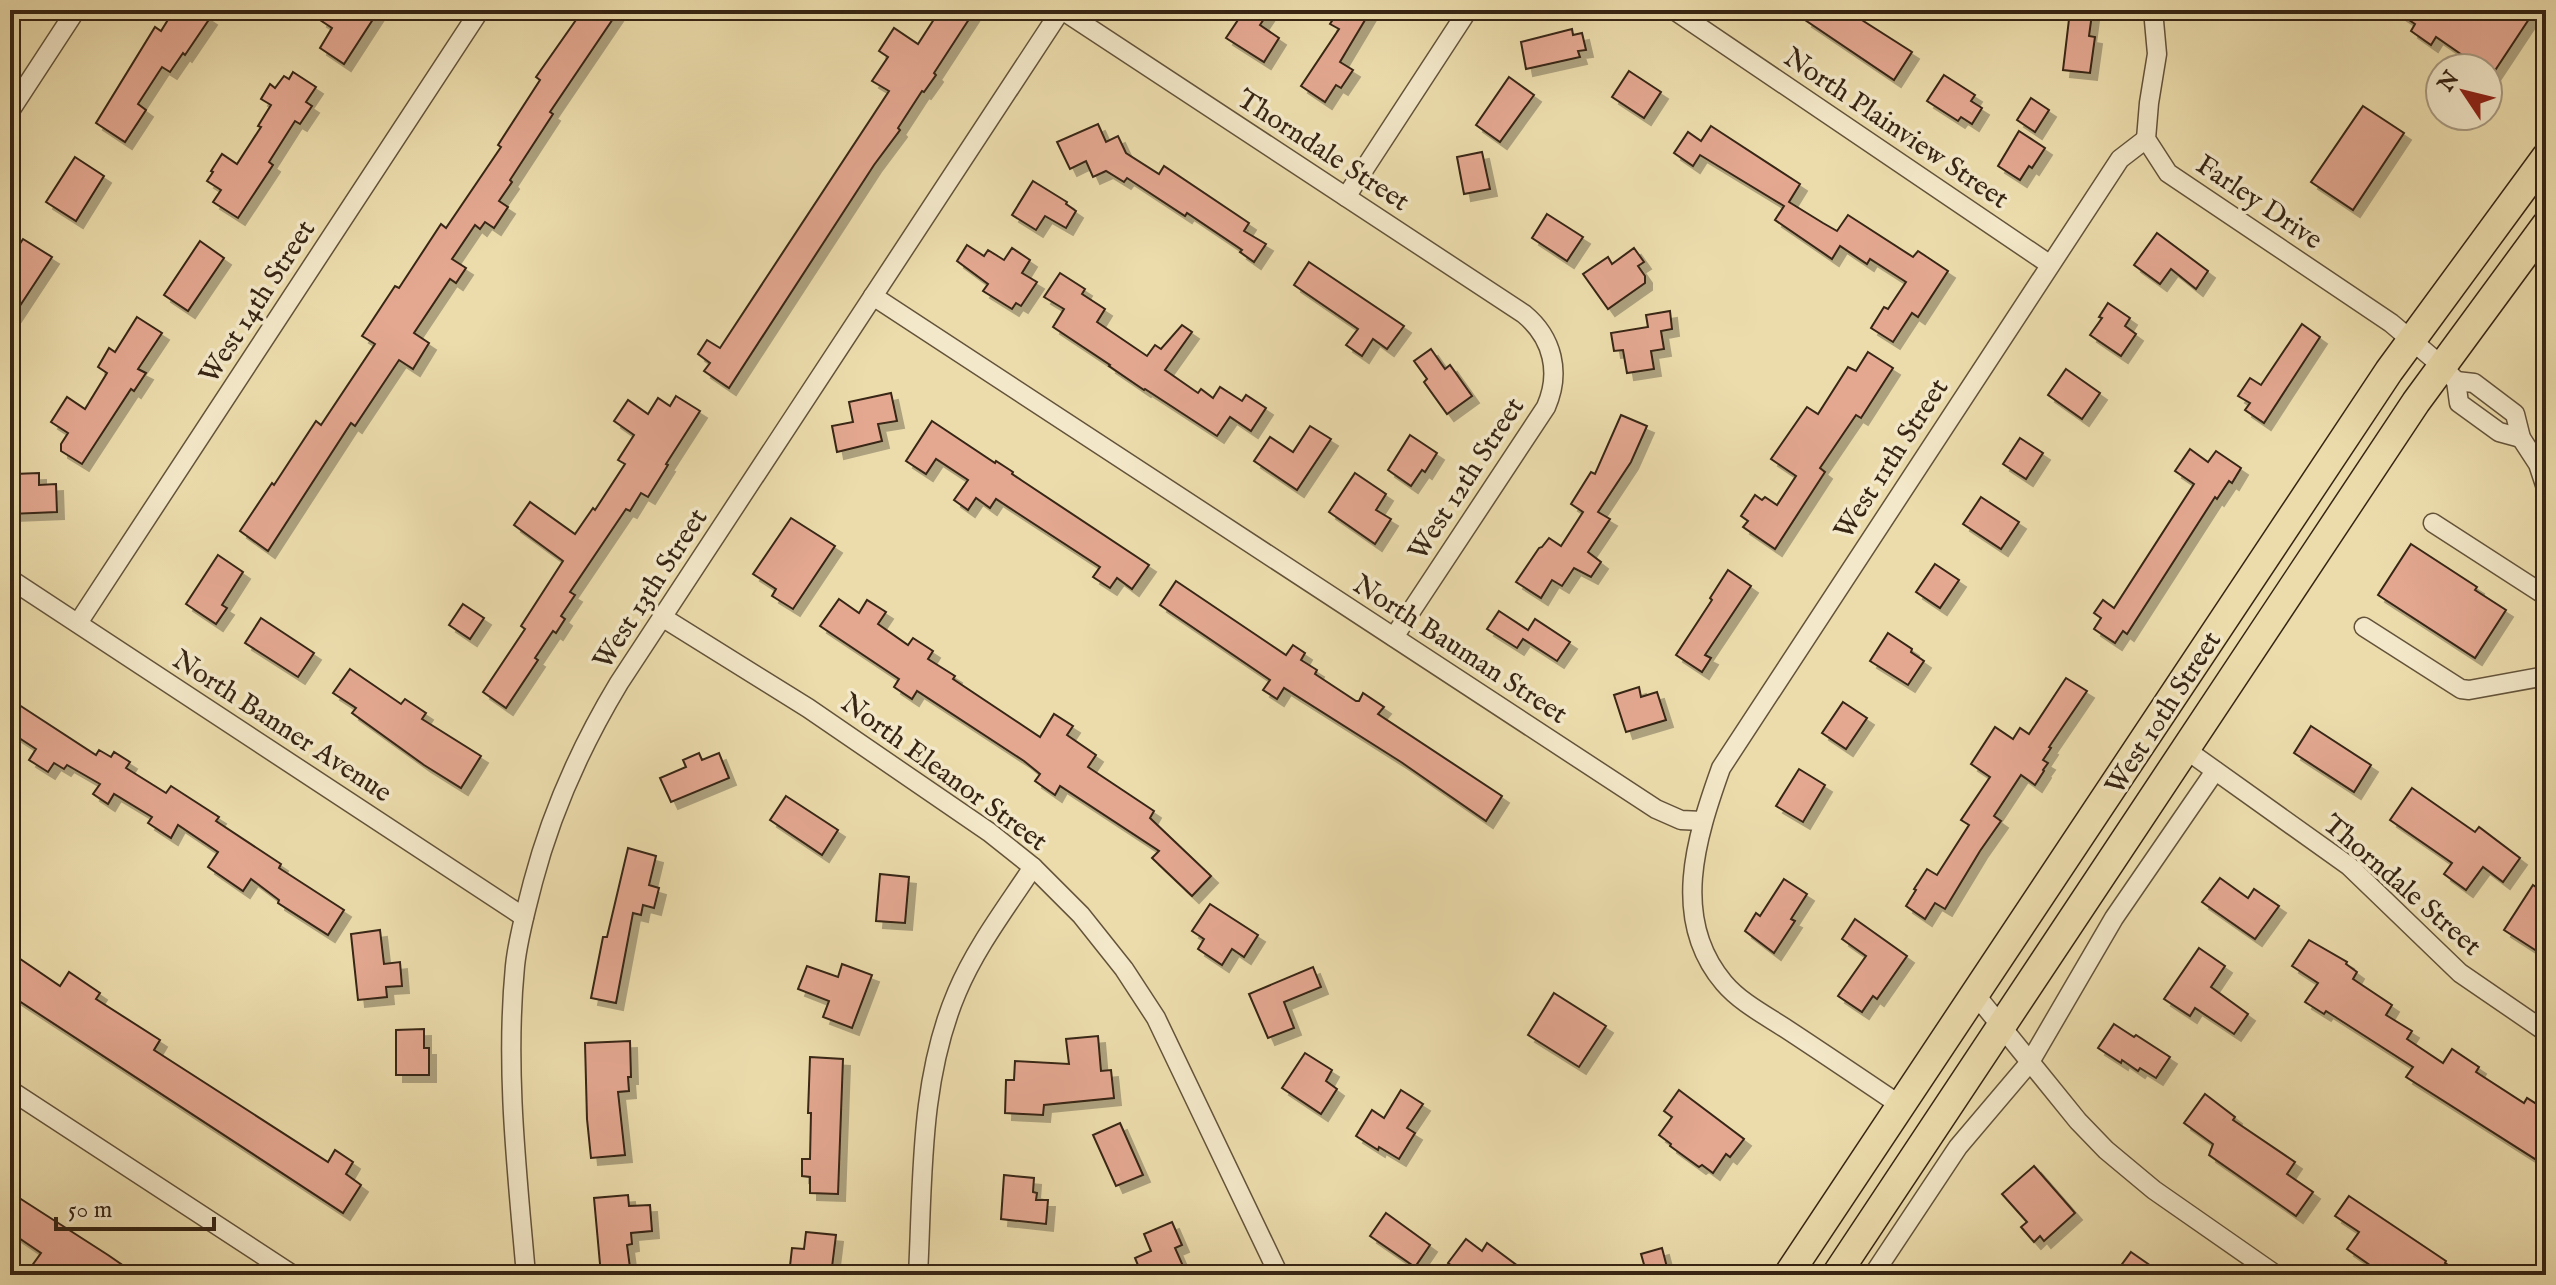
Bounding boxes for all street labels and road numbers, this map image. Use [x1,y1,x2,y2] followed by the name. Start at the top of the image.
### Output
[1776,41,2015,218] street label: North Plainview Street
[1230,82,1416,220] street label: Thorndale Street
[2189,148,2329,258] street label: Farley Drive
[192,214,324,391] street label: West 14th Street
[1827,372,1957,546] street label: West 11th Street
[1401,391,1533,568] street label: West 12th Street
[586,502,716,676] street label: West 13th Street
[1346,568,1574,733] street label: North Bauman Street
[2098,625,2230,802] street label: West 10th Street
[165,643,398,811] street label: North Banner Avenue
[833,686,1054,860] street label: North Eleanor Street
[2315,808,2488,964] street label: Thorndale Street

